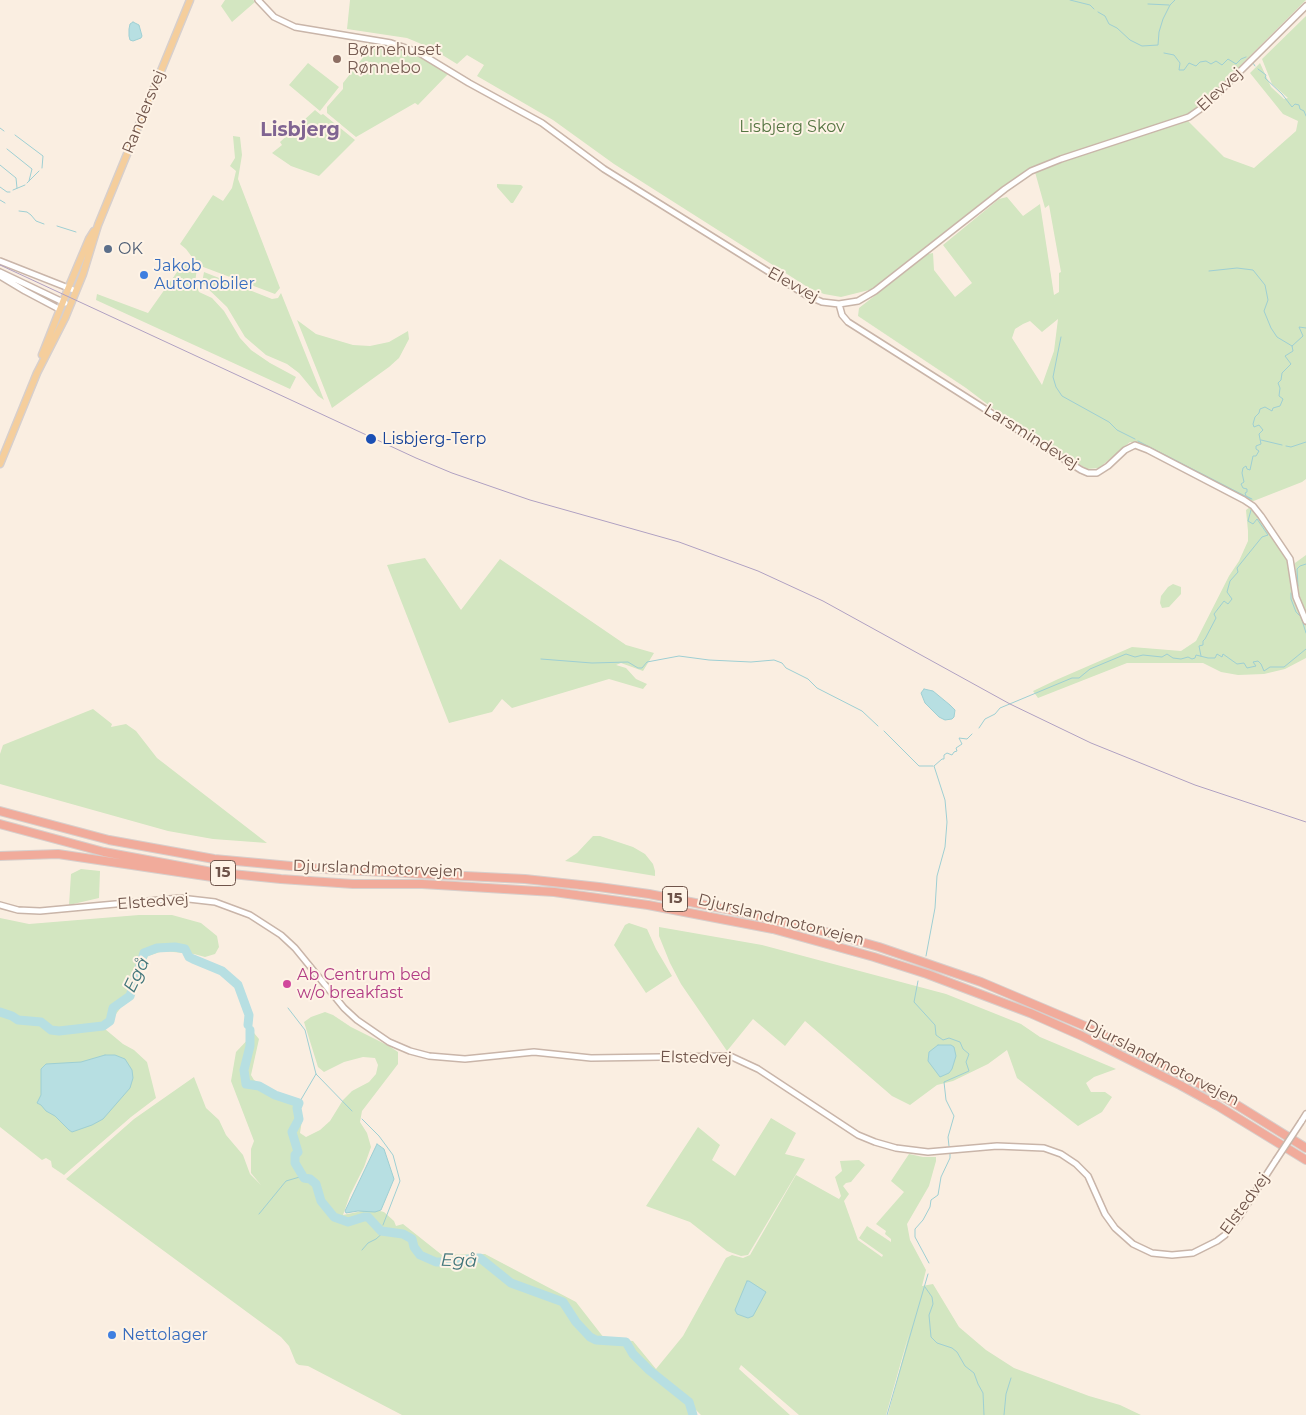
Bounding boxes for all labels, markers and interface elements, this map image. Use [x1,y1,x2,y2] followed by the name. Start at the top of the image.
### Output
[347,40,441,78] place label: Børnehuset Rønnebo
[331,53,343,65] marker: Børnehuset Rønnebo
[1193,64,1247,116] street label: Elevvej
[118,67,170,157] street label: Randersvej
[739,117,845,137] park label: Lisbjerg Skov
[260,119,340,141] district label: Lisbjerg
[118,239,143,259] place label: OK
[102,243,114,255] marker: OK
[154,256,255,294] place label: Jakob Automobiler
[764,263,822,307] street label: Elevvej
[138,269,150,281] marker: Jakob Automobiler
[980,400,1082,474] street label: Larsmindevej
[382,429,486,449] place label: Lisbjerg-Terp
[364,432,378,446] marker: Lisbjerg-Terp
[292,856,464,882] street label: Djurslandmotorvejen
[210,860,236,886] road number: 15
[662,886,688,912] road number: 15
[116,890,190,914] street label: Elstedvej
[696,890,866,950] street label: Djurslandmotorvejen
[119,954,155,996] water label: Egå
[297,965,431,1003] place label: Ab Centrum bed w/o breakfast
[281,978,293,990] marker: Ab Centrum bed w/o breakfast
[1082,1016,1242,1110] street label: Djurslandmotorvejen
[660,1048,732,1068] street label: Elstedvej
[1216,1169,1274,1239] street label: Elstedvej
[440,1250,478,1272] water label: Egå
[122,1325,208,1345] place label: Nettolager
[106,1329,118,1341] marker: Nettolager

